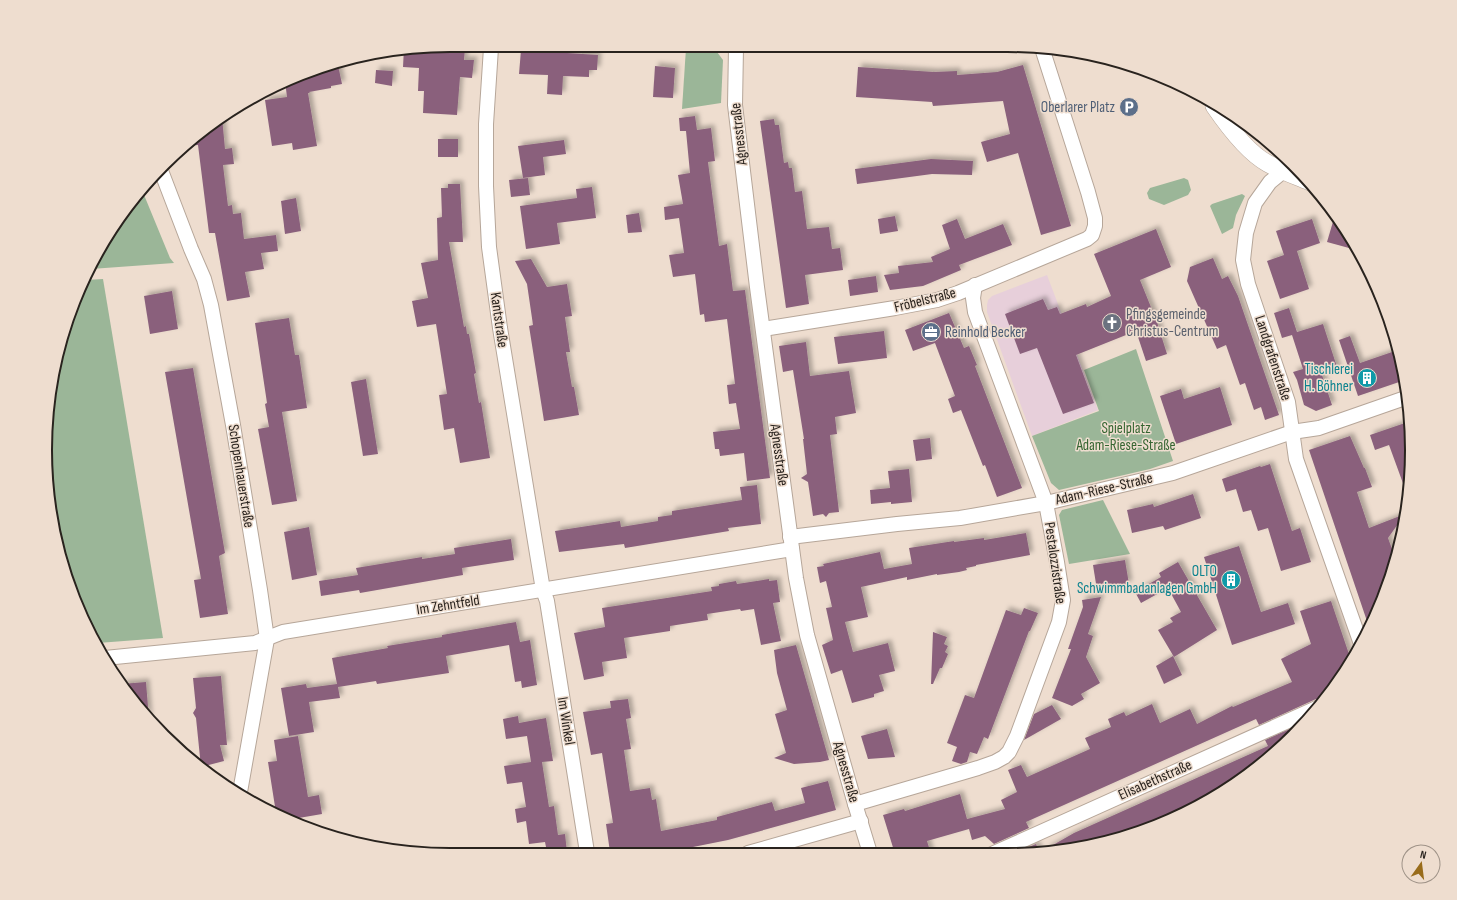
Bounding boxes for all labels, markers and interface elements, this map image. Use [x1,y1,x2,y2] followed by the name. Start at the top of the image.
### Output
[1118,96,1140,118] parking icon: Oberlarer Platz
[1041,98,1116,117] place label: Oberlarer Platz
[726,102,752,167] street label: Agnesstraße
[892,283,958,317] street label: Fröbelstraße
[486,291,512,349] street label: Kantstraße
[1126,305,1218,341] place label: Pfingsgemeinde Christus-Centrum
[1101,312,1123,334] church icon: Pfingsgemeinde Christus-Centrum
[1250,313,1296,403] street label: Landgrafenstraße
[920,321,942,343] office icon: Reinhold Becker
[945,323,1026,342] place label: Reinhold Becker
[1304,360,1354,396] place label: Tischlerei H. Böhner
[1356,367,1378,389] building icon: Tischlerei H. Böhner
[1075,419,1176,455] park label: Spielplatz Adam-Riese-Straße
[765,422,793,487] street label: Agnesstraße
[223,423,259,529] street label: Schopenhauerstraße
[1053,469,1154,510] street label: Adam-Riese-Straße
[1040,521,1070,605] street label: Pestalozzistraße
[1077,562,1217,598] place label: OLTO Schwimmbadanlagen GmbH
[1220,569,1242,591] building icon: OLTO Schwimmbadanlagen GmbH
[415,591,481,619] street label: Im Zehntfeld
[553,696,579,746] street label: Im Winkel
[828,738,864,805] street label: Agnesstraße
[1115,755,1195,805] street label: Elisabethstraße
[1401,844,1441,884] north arrow
[1419,848,1428,862] text: N

